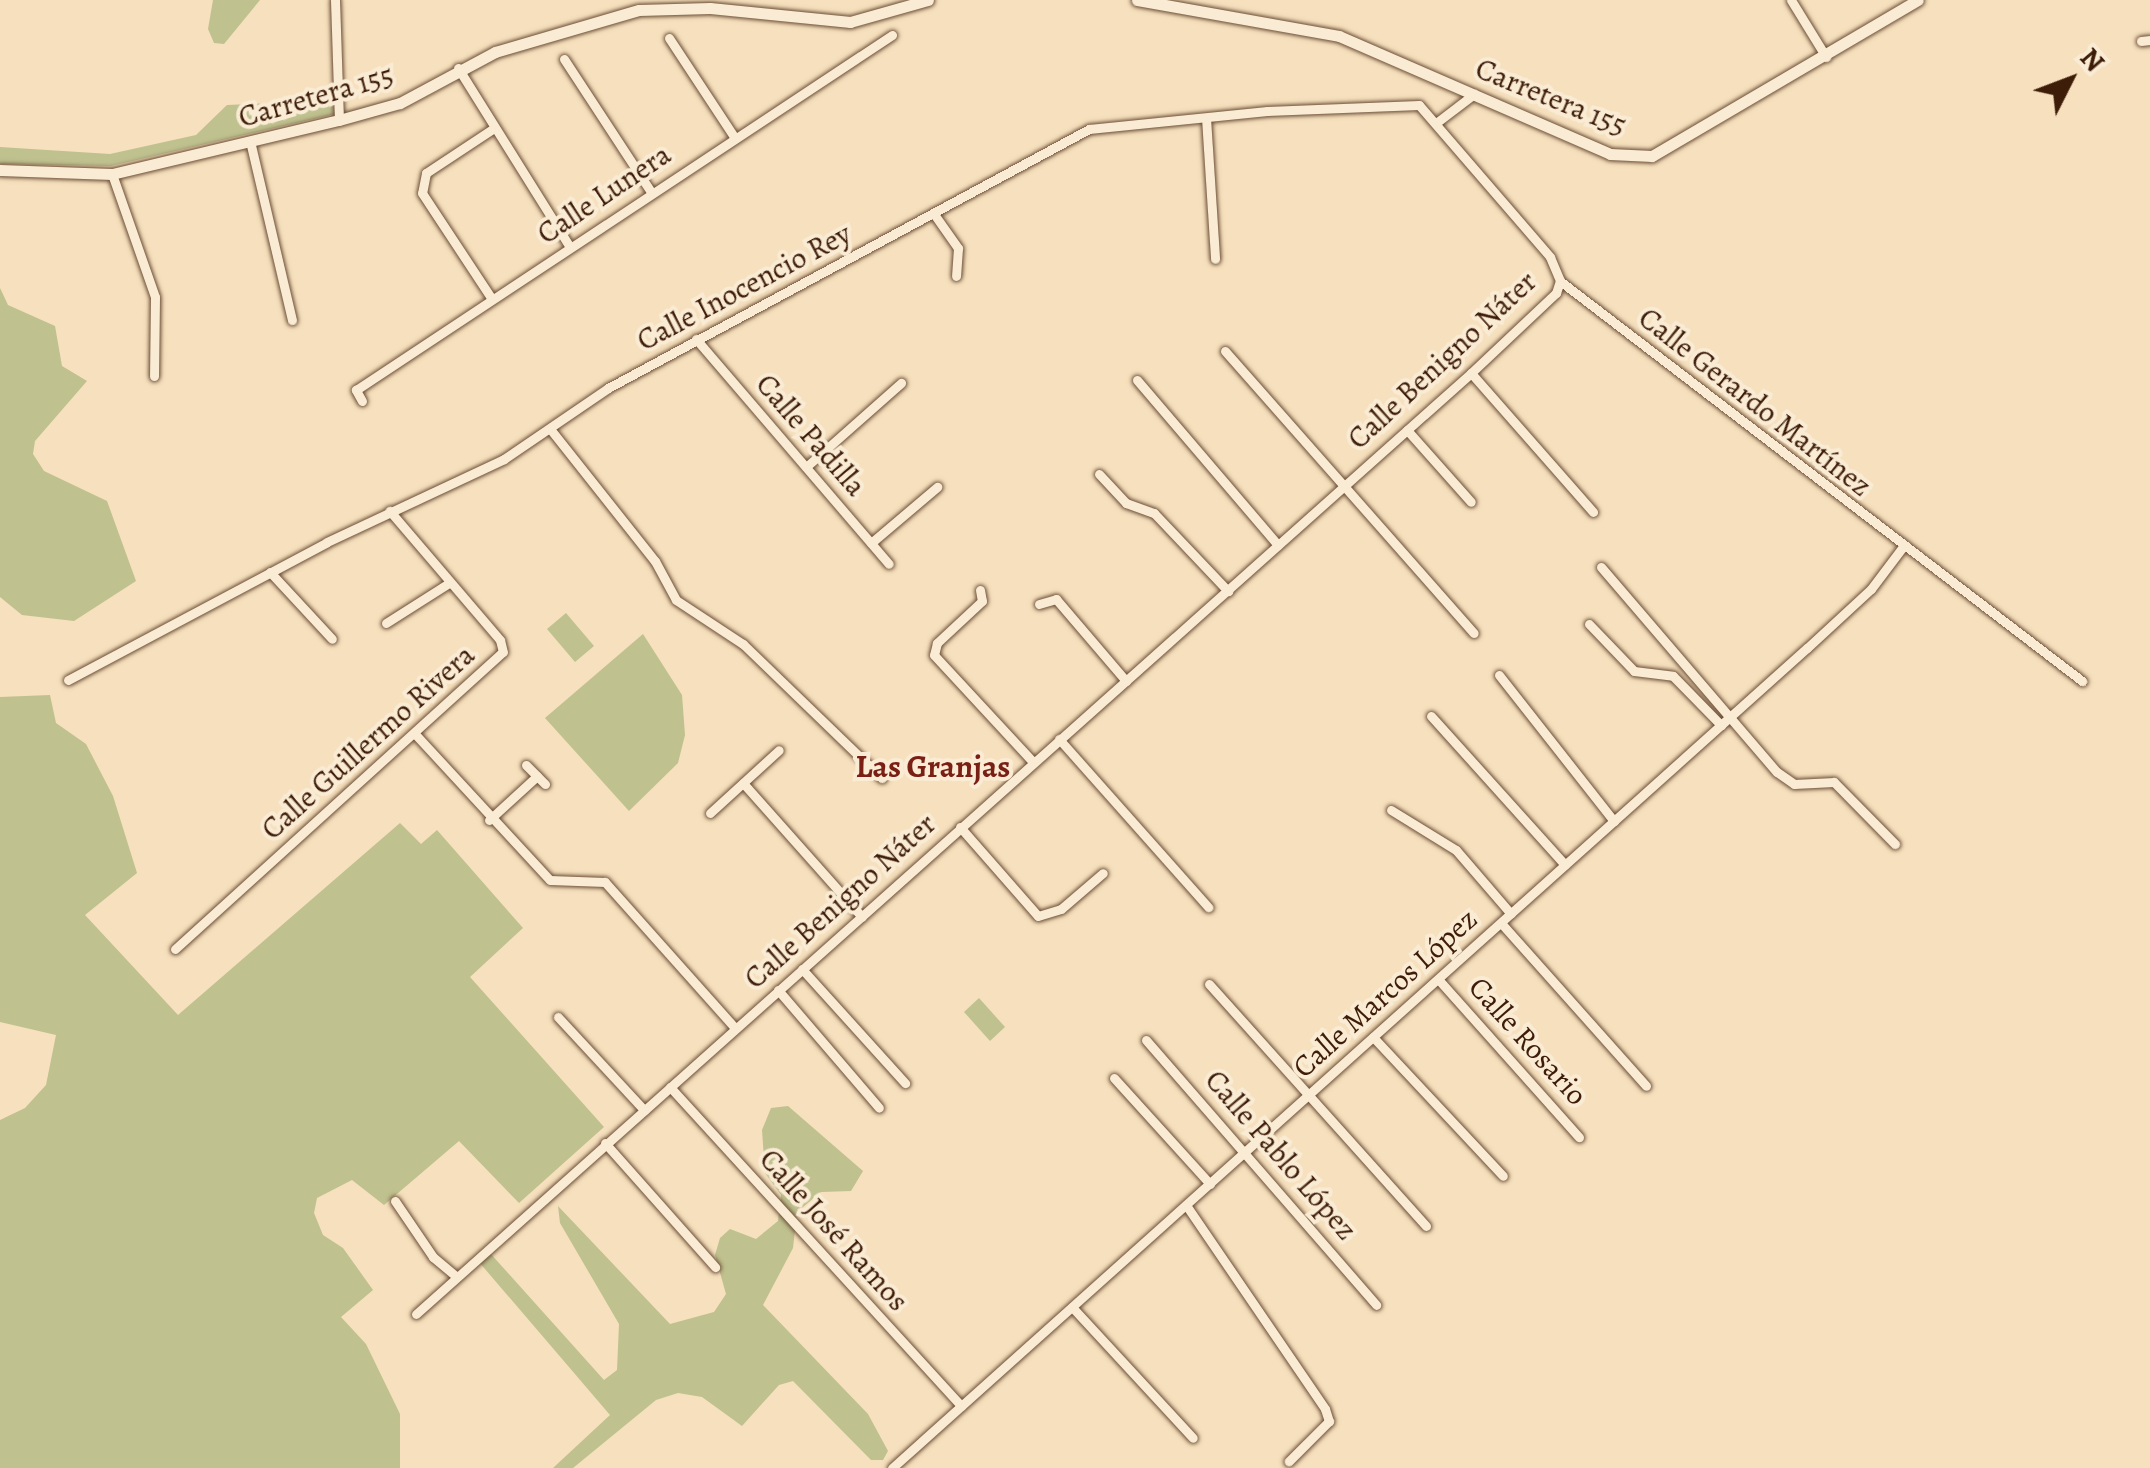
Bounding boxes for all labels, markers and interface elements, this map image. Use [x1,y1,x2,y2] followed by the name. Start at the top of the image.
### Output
[2020,30,2120,130] north arrow
[2071,40,2113,80] text: N
[1470,50,1632,144] street label: Carretera 155
[234,57,398,135] street label: Carretera 155
[530,136,678,252] street label: Calle Lunera
[631,215,857,359] street label: Calle Inocencio Rey
[1340,263,1544,457] street label: Calle Benigno Náter
[1631,300,1879,504] street label: Calle Gerardo Martínez
[748,367,874,503] street label: Calle Padilla
[254,637,482,847] street label: Calle Guillermo Rivera
[856,747,1010,785] district label: Las Granjas
[737,806,943,996] street label: Calle Benigno Náter
[1285,901,1485,1085] street label: Calle Marcos López
[1461,969,1595,1113] street label: Calle Rosario
[1197,1063,1365,1247] street label: Calle Pablo López
[752,1142,916,1318] street label: Calle José Ramos

